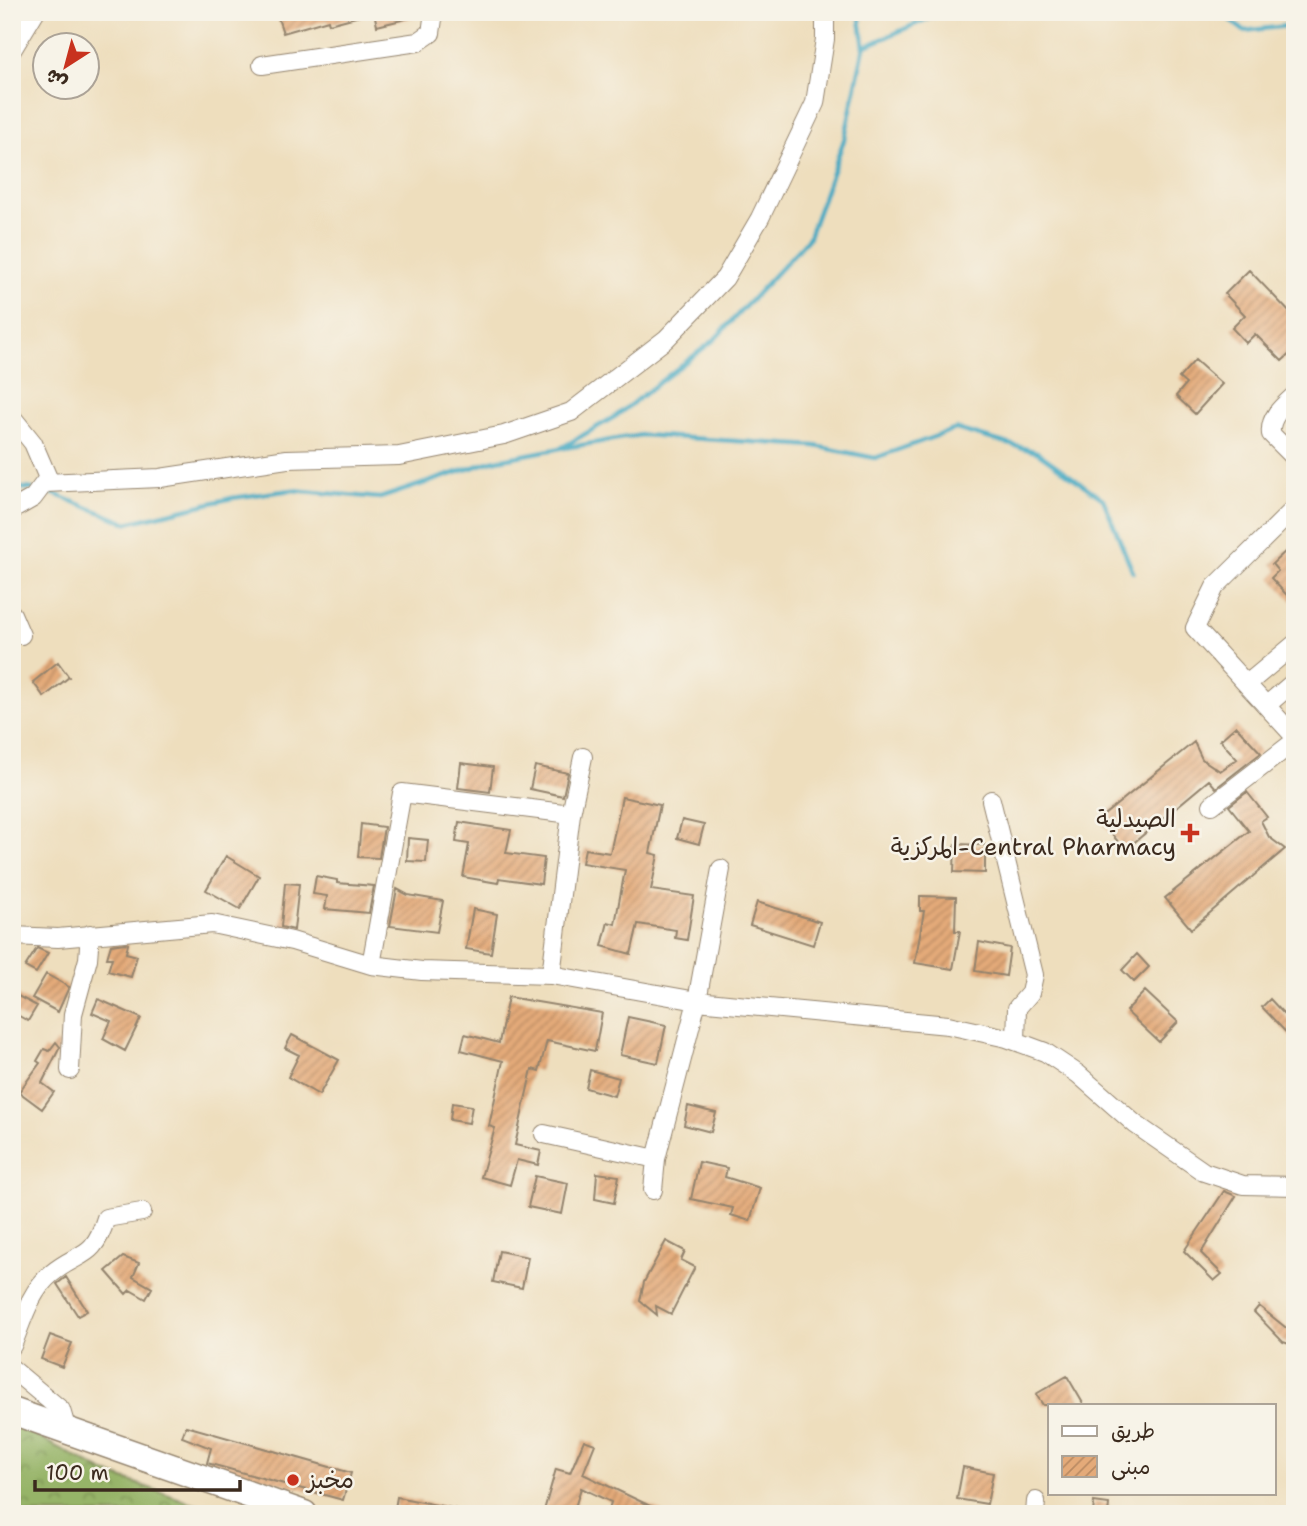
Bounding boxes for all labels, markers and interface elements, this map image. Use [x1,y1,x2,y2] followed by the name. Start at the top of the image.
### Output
[32,32,102,102] north arrow
[40,63,72,96] text: ش
[891,803,1176,863] place label: الصيدلية المركزية-Central Pharmacy
[1182,825,1198,841] marker: الصيدلية المركزية-Central Pharmacy
[1048,1404,1276,1494] legend
[1111,1417,1155,1445] text: طريق
[35,1449,240,1493] scale bar
[1111,1453,1150,1481] text: مبنى
[46,1459,109,1487] text: 100 m
[305,1464,354,1496] place label: مخبز
[285,1472,301,1488] marker: مخبز

